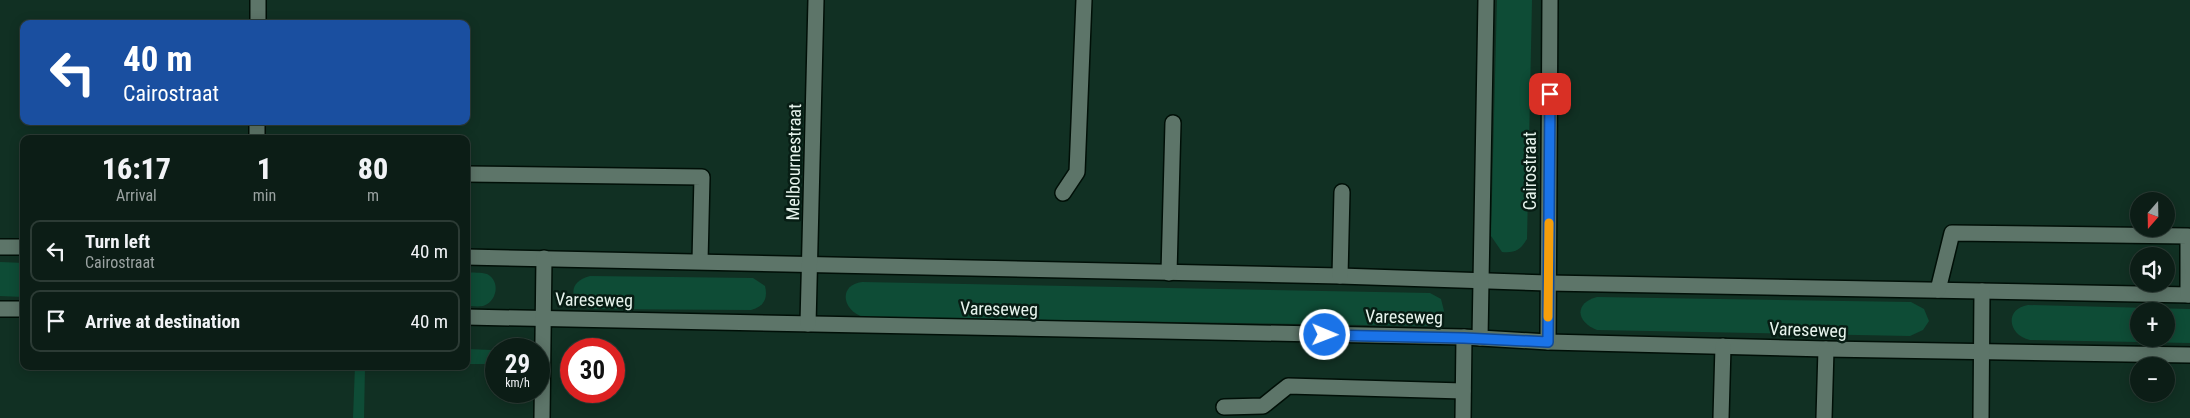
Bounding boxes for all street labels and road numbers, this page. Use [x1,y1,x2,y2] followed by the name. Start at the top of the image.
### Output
[782,103,805,221] street label: Melbournestraat
[1519,132,1540,210] street label: Cairostraat
[555,288,633,311] street label: Vareseweg
[960,297,1038,320] street label: Vareseweg
[1365,305,1443,328] street label: Vareseweg
[1769,318,1847,341] street label: Vareseweg

